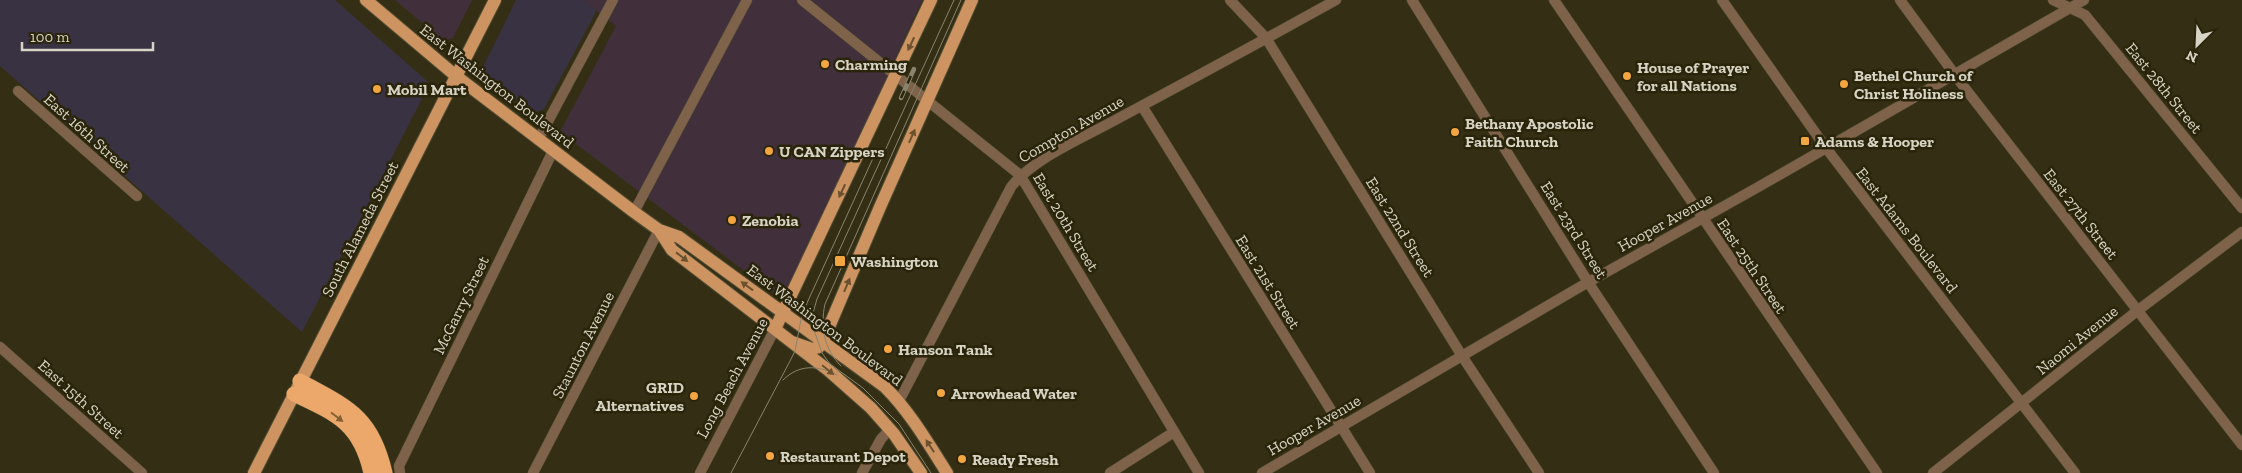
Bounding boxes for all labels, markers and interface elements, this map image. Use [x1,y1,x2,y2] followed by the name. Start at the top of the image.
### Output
[22,20,154,52] scale bar
[416,20,578,152] street label: East Washington Boulevard
[2172,20,2222,70] north arrow
[30,28,69,46] text: 100 m
[906,37,914,51] one-way arrow
[2122,39,2206,137] street label: East 28th Street
[2183,46,2200,66] text: N
[835,55,907,74] place label: Charming
[819,58,831,70] marker: Charming
[1637,58,1749,95] place label: House of Prayer for all Nations
[1854,66,1974,103] place label: Bethel Church of Christ Holiness
[1621,70,1633,82] marker: House of Prayer for all Nations
[1838,78,1850,90] marker: Bethel Church of Christ Holiness
[387,80,467,99] place label: Mobil Mart
[371,83,383,95] marker: Mobil Mart
[40,90,134,177] street label: East 16th Street
[1015,91,1127,167] street label: Compton Avenue
[1465,114,1594,151] place label: Bethany Apostolic Faith Church
[1449,126,1461,138] marker: Bethany Apostolic Faith Church
[908,129,916,143] one-way arrow
[1815,132,1934,151] place label: Adams & Hooper
[1799,135,1811,147] marker: Adams & Hooper
[779,142,885,161] place label: U CAN Zippers
[763,145,775,157] marker: U CAN Zippers
[318,158,402,300] street label: South Alameda Street
[1852,163,1962,297] street label: East Adams Boulevard
[2040,165,2122,263] street label: East 27th Street
[1029,169,1103,275] street label: East 20th Street
[1362,174,1438,280] street label: East 22nd Street
[1537,178,1612,282] street label: East 23rd Street
[838,184,846,199] one-way arrow
[1615,188,1715,256] street label: Hooper Avenue
[742,211,799,230] place label: Zenobia
[726,214,738,226] marker: Zenobia
[1713,215,1791,317] street label: East 25th Street
[1232,232,1304,332] street label: East 21st Street
[675,252,688,263] one-way arrow
[851,252,939,271] place label: Washington
[429,253,493,357] street label: McGarry Street
[833,254,847,268] marker: Washington
[743,260,907,390] street label: East Washington Boulevard
[843,277,851,292] one-way arrow
[741,280,754,291] one-way arrow
[548,288,618,402] street label: Staunton Avenue
[2032,301,2122,379] street label: Naomi Avenue
[692,315,772,441] street label: Long Beach Avenue
[898,340,993,359] place label: Hanson Tank
[882,343,894,355] marker: Hanson Tank
[34,356,128,442] street label: East 15th Street
[821,365,834,376] one-way arrow
[596,378,684,415] place label: GRID Alternatives
[951,384,1077,403] place label: Arrowhead Water
[935,387,947,399] marker: Arrowhead Water
[688,390,700,402] marker: GRID Alternatives
[1264,391,1364,459] street label: Hooper Avenue
[330,411,343,422] one-way arrow
[926,439,935,453] one-way arrow
[780,447,906,466] place label: Restaurant Depot
[764,450,776,462] marker: Restaurant Depot
[972,450,1059,469] place label: Ready Fresh
[956,453,968,465] marker: Ready Fresh

